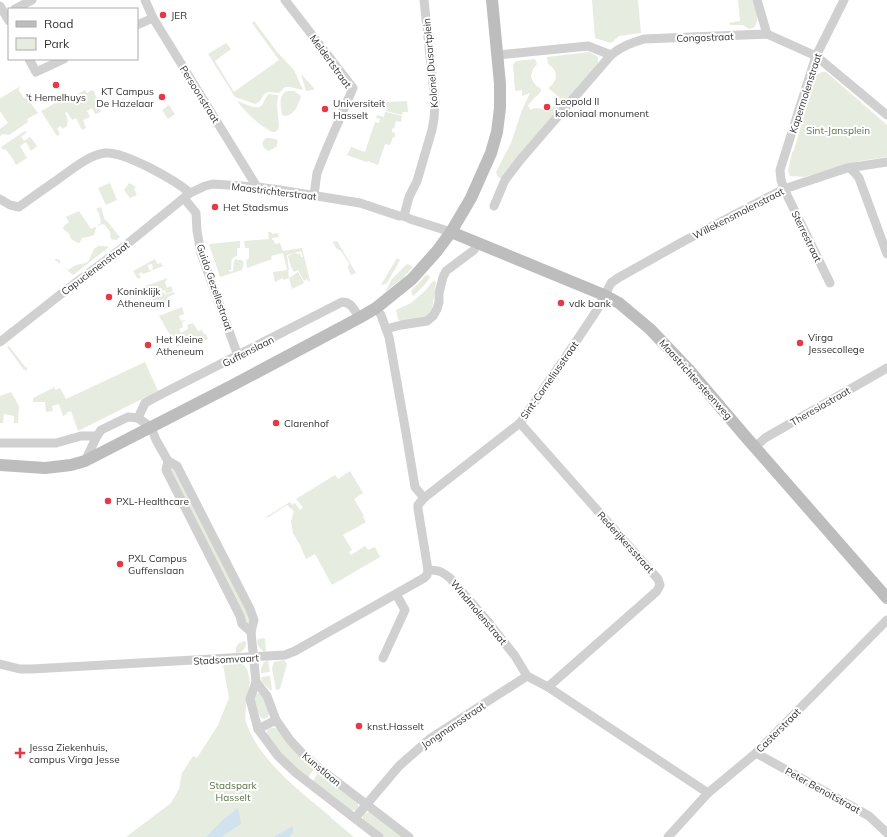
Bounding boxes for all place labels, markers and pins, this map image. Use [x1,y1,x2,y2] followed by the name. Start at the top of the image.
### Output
[171,9,187,22] place label: JER
[158,10,168,20] marker: JER
[51,80,61,90] marker: 't Hemelhuys
[96,85,154,110] place label: KT Campus De Hazelaar
[26,91,86,104] place label: 't Hemelhuys
[157,92,167,102] marker: KT Campus De Hazelaar
[555,95,649,120] place label: Leopold II koloniaal monument
[333,97,385,122] place label: Universiteit Hasselt
[542,102,552,112] marker: Leopold II koloniaal monument
[320,104,330,114] marker: Universiteit Hasselt
[223,201,288,214] place label: Het Stadsmus
[210,202,220,212] marker: Het Stadsmus
[117,285,170,310] place label: Koninklijk Atheneum I
[104,292,114,302] marker: Koninklijk Atheneum I
[569,297,612,310] place label: vdk bank
[556,298,566,308] marker: vdk bank
[808,331,864,356] place label: Virga Jessecollege
[156,333,204,358] place label: Het Kleine Atheneum
[795,338,805,348] marker: Virga Jessecollege
[143,340,153,350] marker: Het Kleine Atheneum
[284,417,330,430] place label: Clarenhof
[271,418,281,428] marker: Clarenhof
[116,495,189,508] place label: PXL-Healthcare
[103,496,113,506] marker: PXL-Healthcare
[128,552,187,577] place label: PXL Campus Guffenslaan
[115,559,125,569] marker: PXL Campus Guffenslaan
[367,720,424,733] place label: knst.Hasselt
[354,721,364,731] marker: knst.Hasselt
[29,741,120,766] place label: Jessa Ziekenhuis, campus Virga Jesse
[14,747,26,759] marker: Jessa Ziekenhuis, campus Virga Jesse

